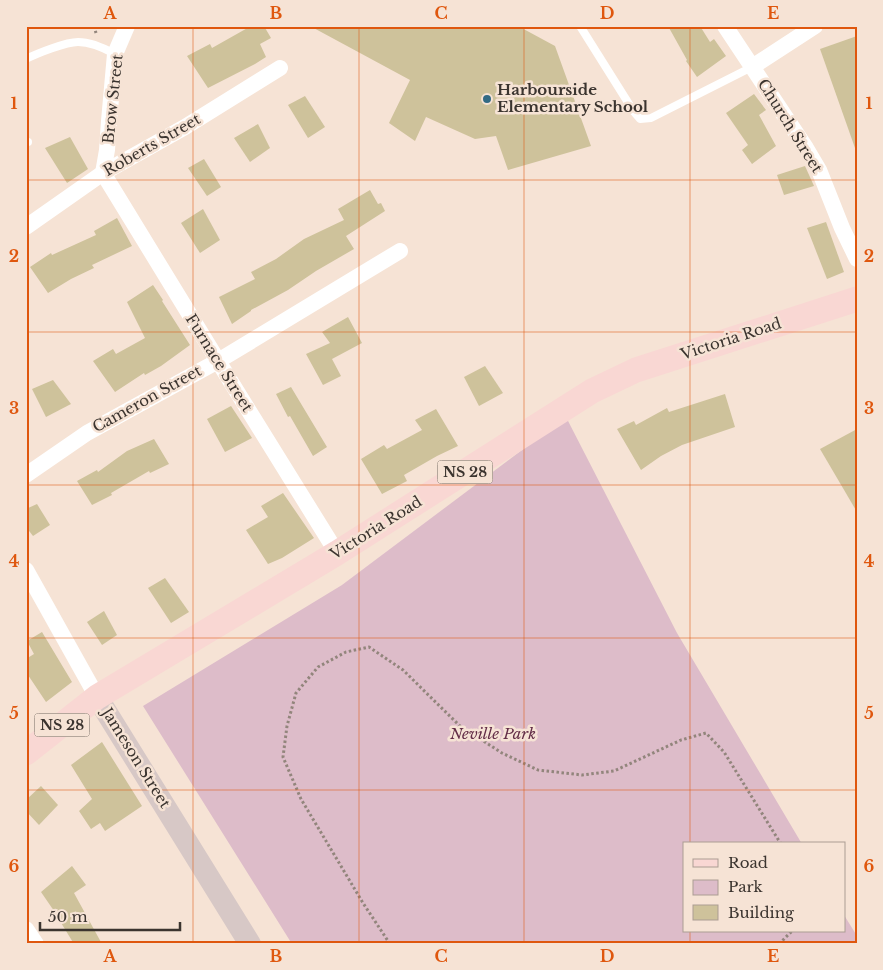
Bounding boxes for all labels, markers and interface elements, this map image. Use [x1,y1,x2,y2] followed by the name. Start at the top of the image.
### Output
[103,3,118,23] text: A
[270,3,283,23] text: B
[434,3,448,23] text: C
[600,3,614,23] text: D
[767,3,779,23] text: E
[98,53,127,145] street label: Brow Street
[754,75,827,176] street label: Church Street
[497,80,649,116] place label: Harbourside Elementary School
[11,93,18,113] text: 1
[481,93,493,105] marker: Harbourside Elementary School
[866,93,873,113] text: 1
[100,109,204,180] street label: Roberts Street
[9,246,19,266] text: 2
[864,246,874,266] text: 2
[182,310,257,416] street label: Furnace Street
[677,313,784,364] street label: Victoria Road
[89,361,205,436] street label: Cameron Street
[9,398,19,418] text: 3
[864,398,874,418] text: 3
[438,461,492,484] road number: NS 28
[325,492,425,564] street label: Victoria Road
[9,551,19,571] text: 4
[864,551,874,571] text: 4
[97,702,175,812] street label: Jameson Street
[9,703,19,723] text: 5
[864,703,874,723] text: 5
[34,714,90,736] road number: NS 28
[449,724,536,743] park label: Neville Park
[683,842,846,932] legend
[728,853,768,872] text: Road
[9,856,20,876] text: 6
[864,856,875,876] text: 6
[728,877,764,896] text: Park
[40,900,180,932] scale bar
[728,903,795,922] text: Building
[48,907,88,926] text: 50 m
[103,946,118,966] text: A
[270,946,283,966] text: B
[434,946,448,966] text: C
[600,946,614,966] text: D
[767,946,779,966] text: E

